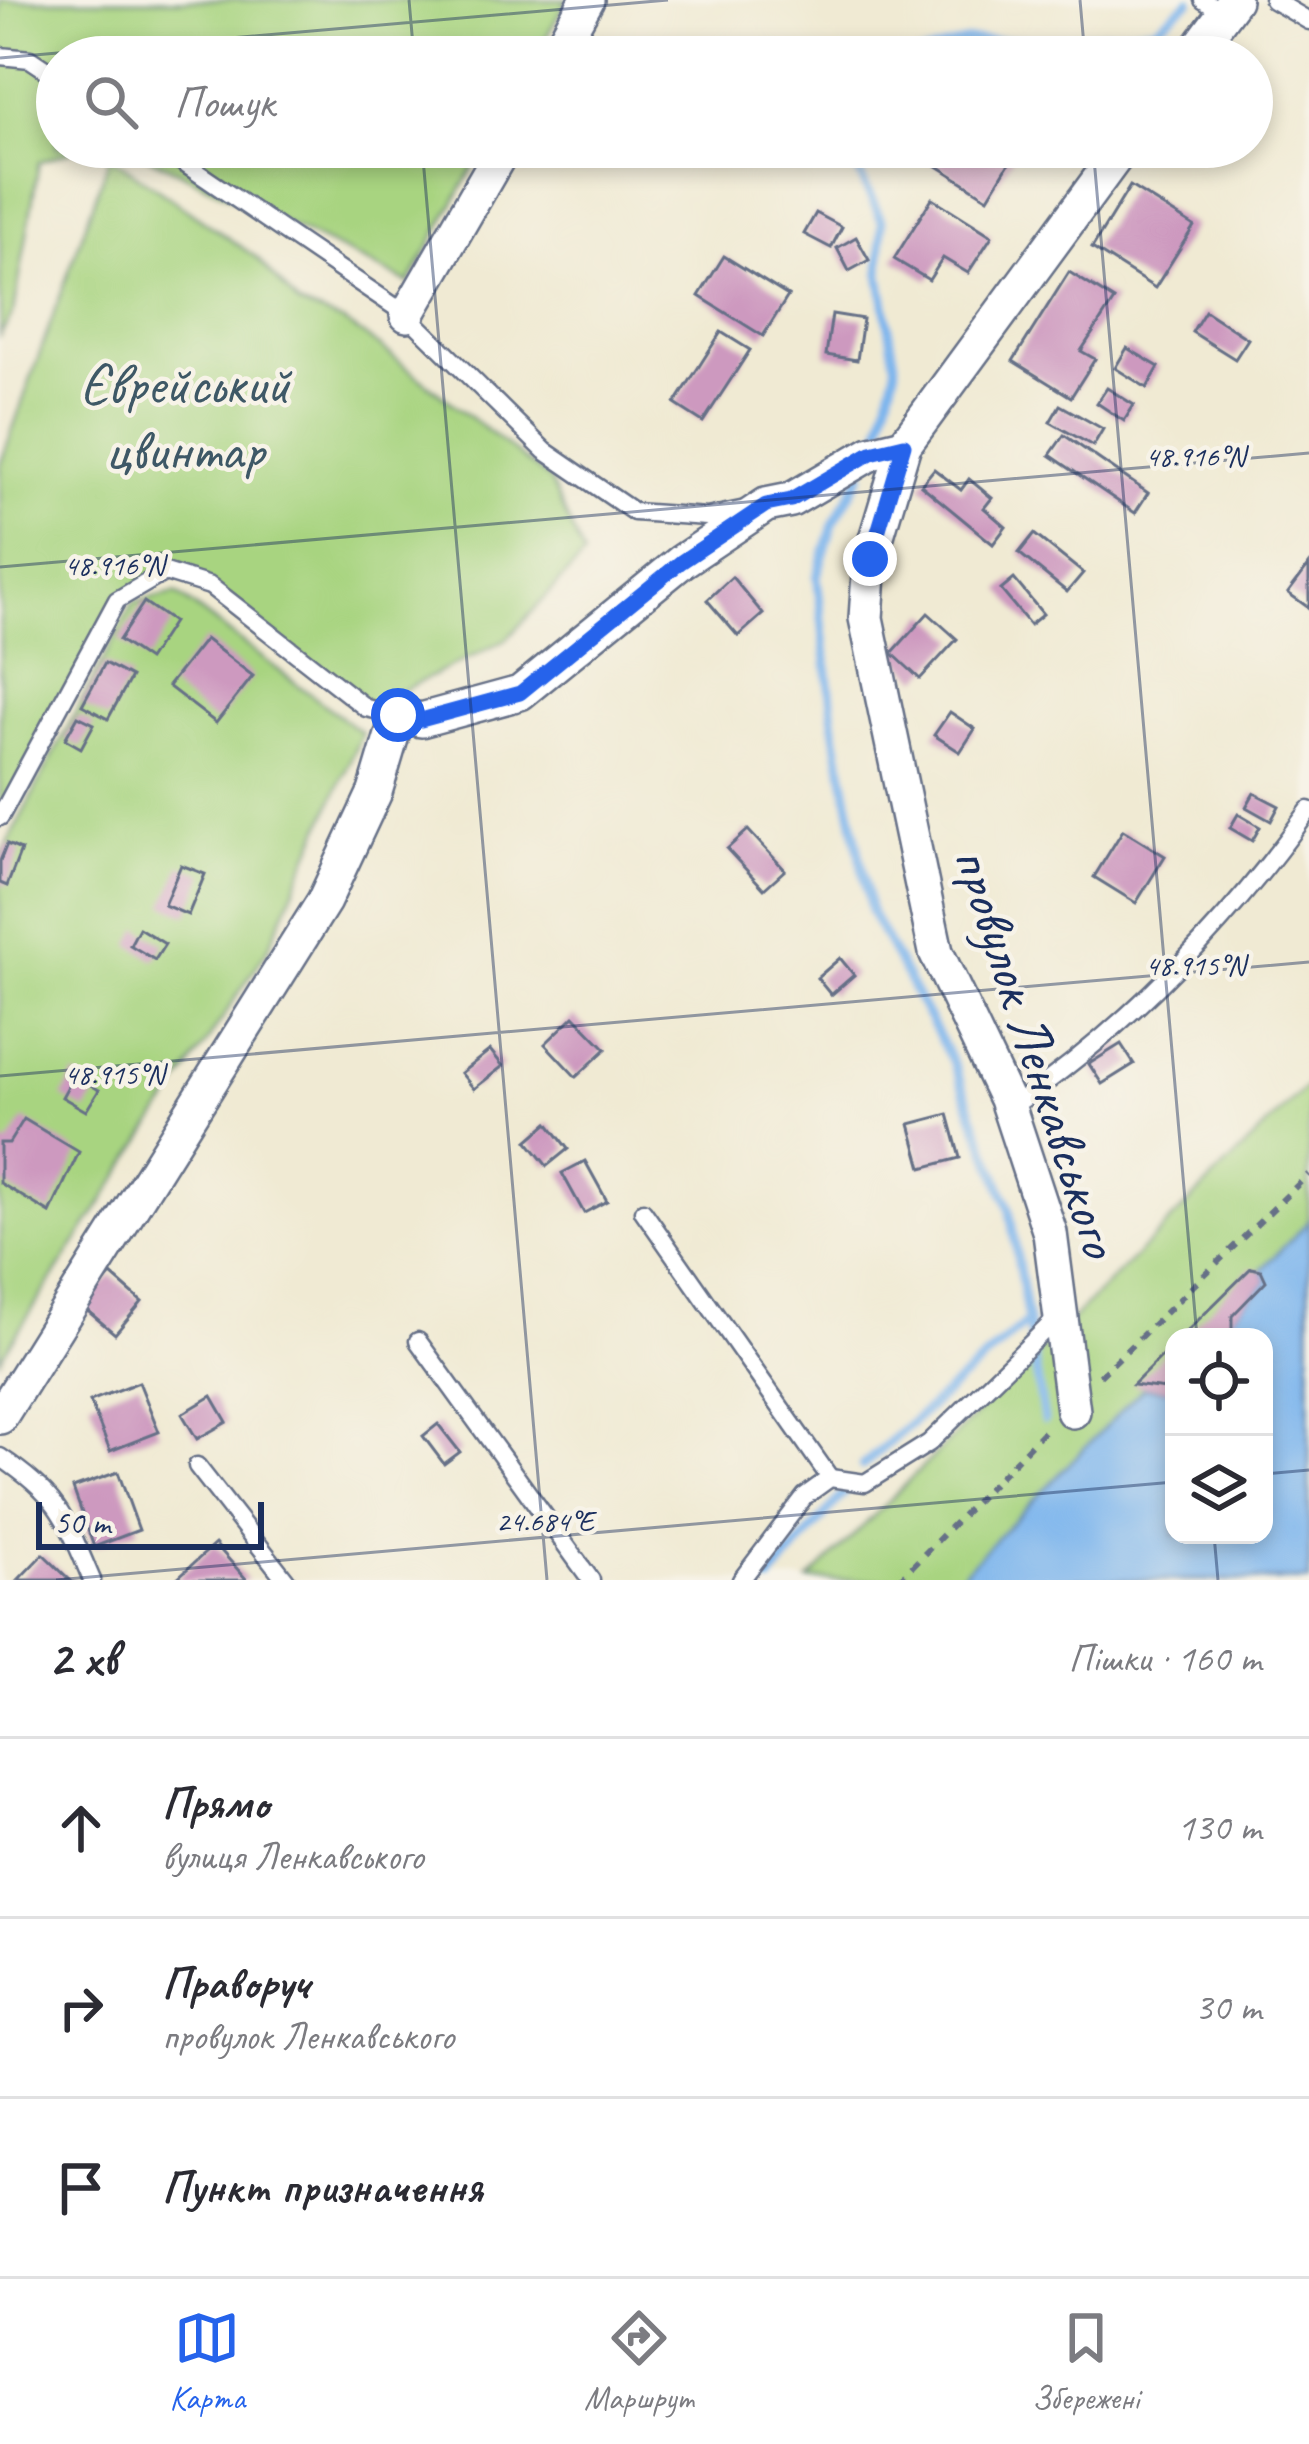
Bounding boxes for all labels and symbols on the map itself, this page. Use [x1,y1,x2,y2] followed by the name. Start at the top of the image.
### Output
[80,348,293,486] park label: Єврейський цвинтар
[1145,437,1250,475] text: 48.916°N
[843,532,897,586] route end
[64,546,169,584] text: 48.916°N
[371,688,425,742] route start
[937,837,1138,1268] street label: провулок Ленкавського
[1145,946,1250,984] text: 48.915°N
[64,1055,169,1093] text: 48.915°N
[36,1496,264,1549] scale bar
[496,1502,598,1540] text: 24.684°E

